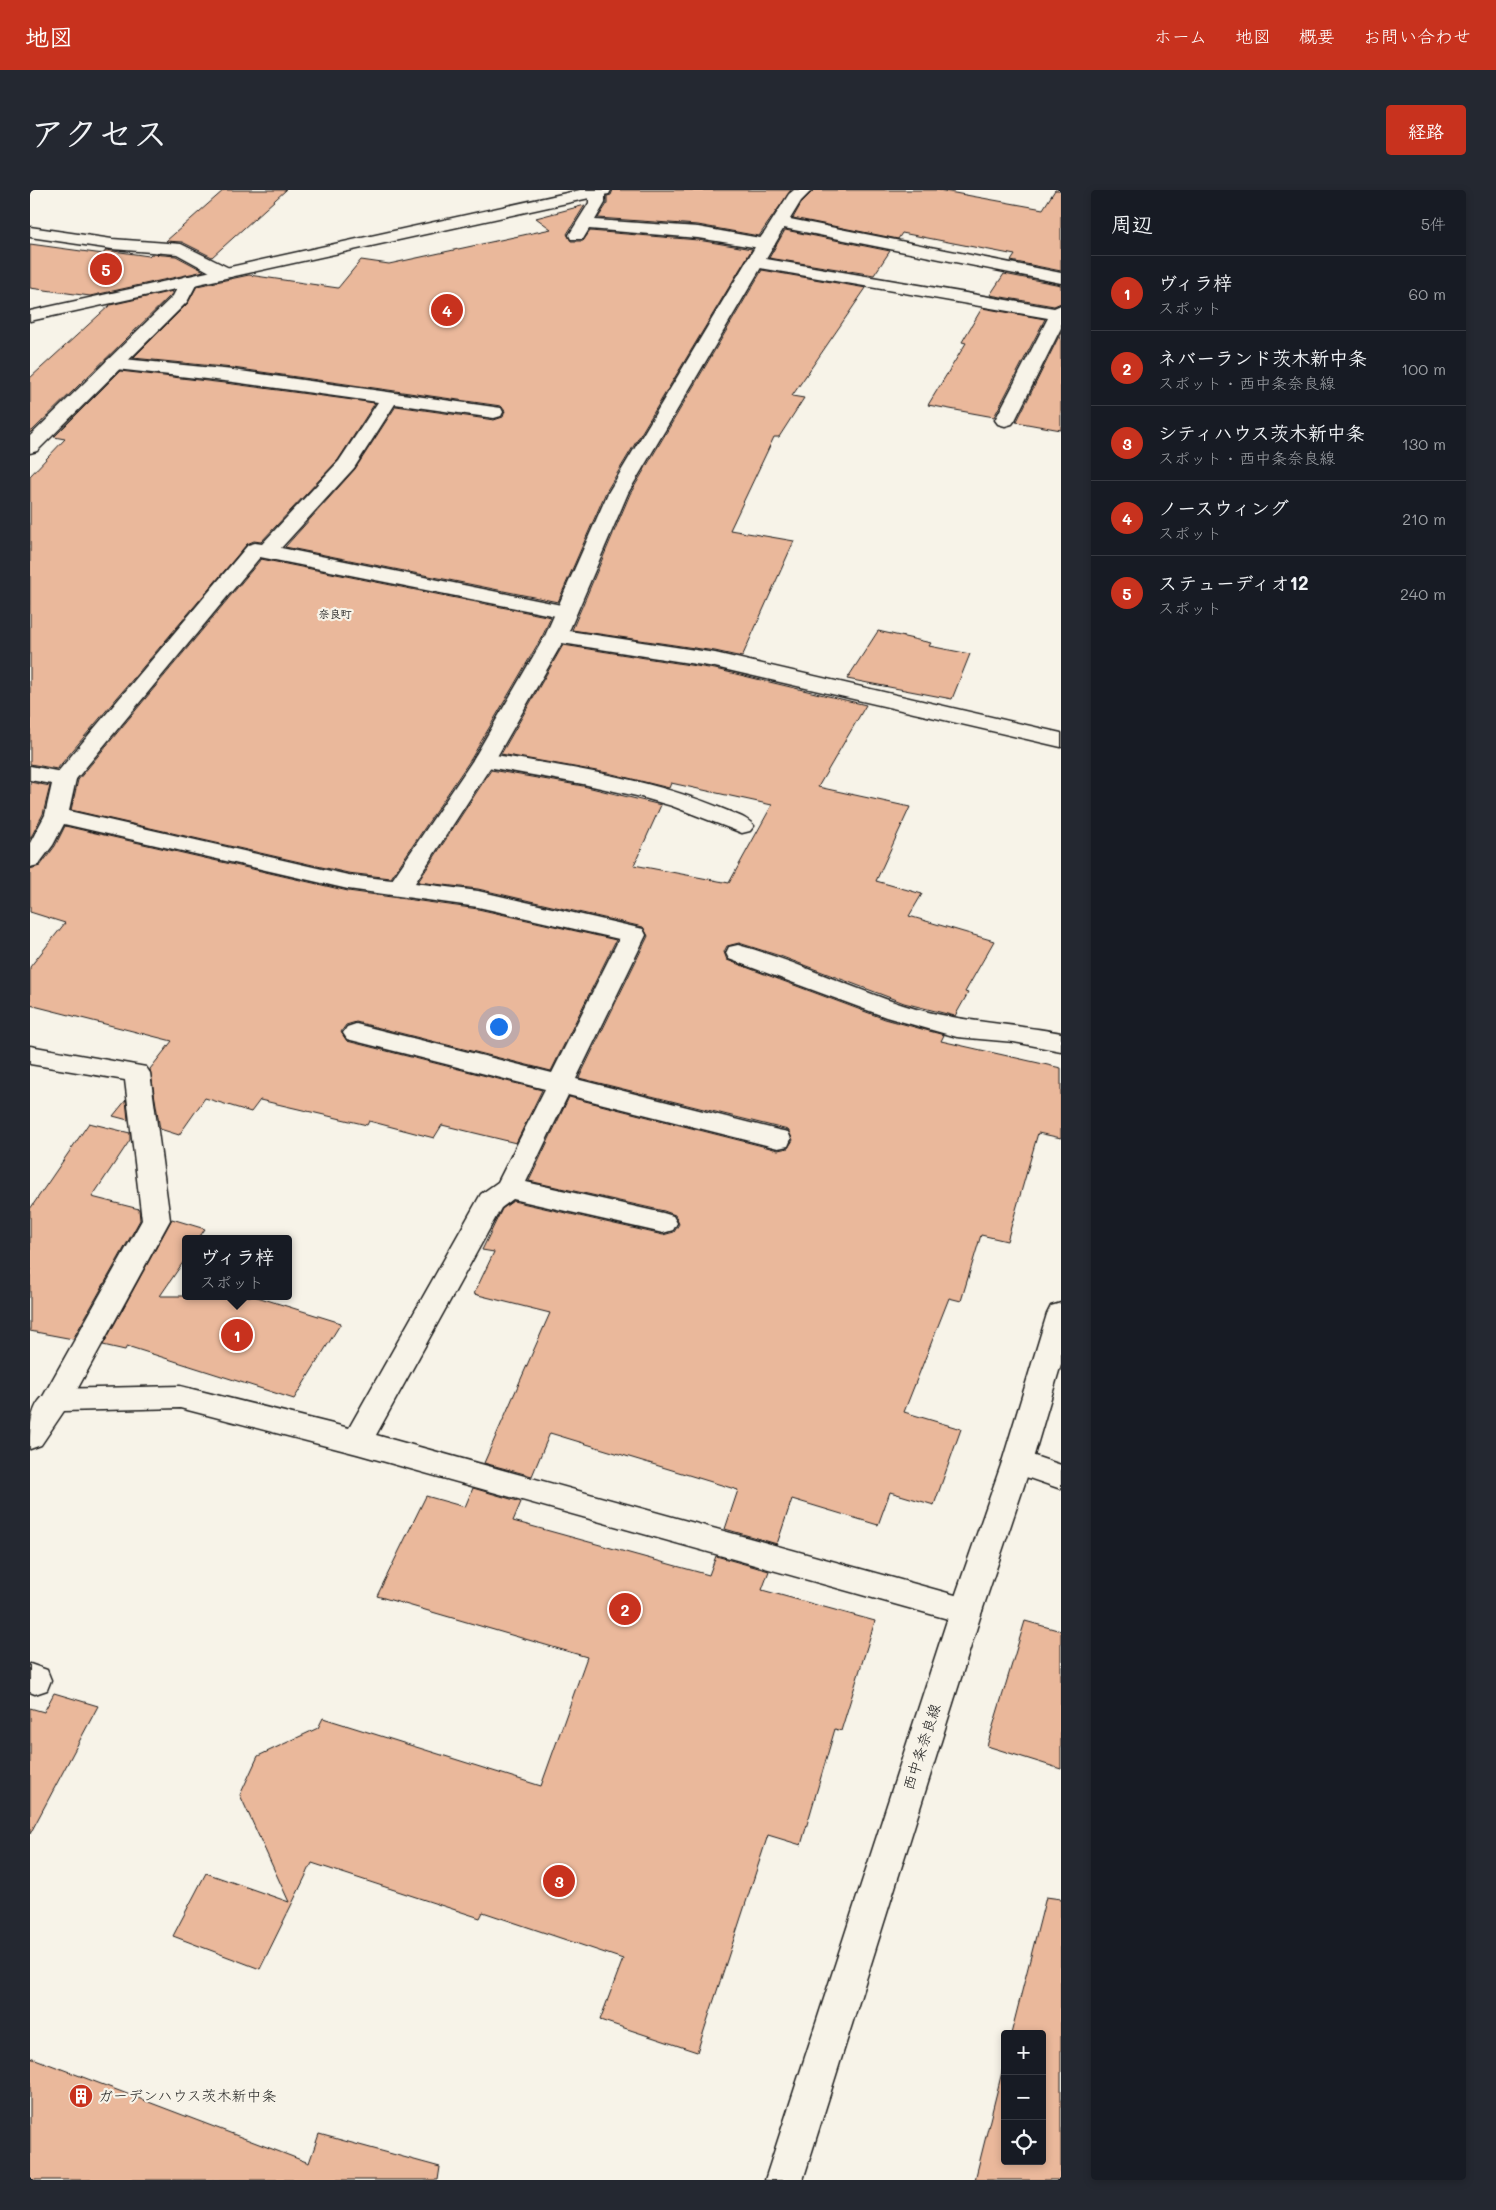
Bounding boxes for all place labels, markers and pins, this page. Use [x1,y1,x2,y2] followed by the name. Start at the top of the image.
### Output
[90,250,122,288] pin: 5
[431,291,463,329] pin: 4
[221,1316,253,1354] pin: 1
[609,1590,641,1628] pin: 2
[543,1862,575,1900] pin: 3
[68,2083,94,2109] building icon: ガーデンハウス茨木新中条
[98,2085,277,2105] place label: ガーデンハウス茨木新中条

